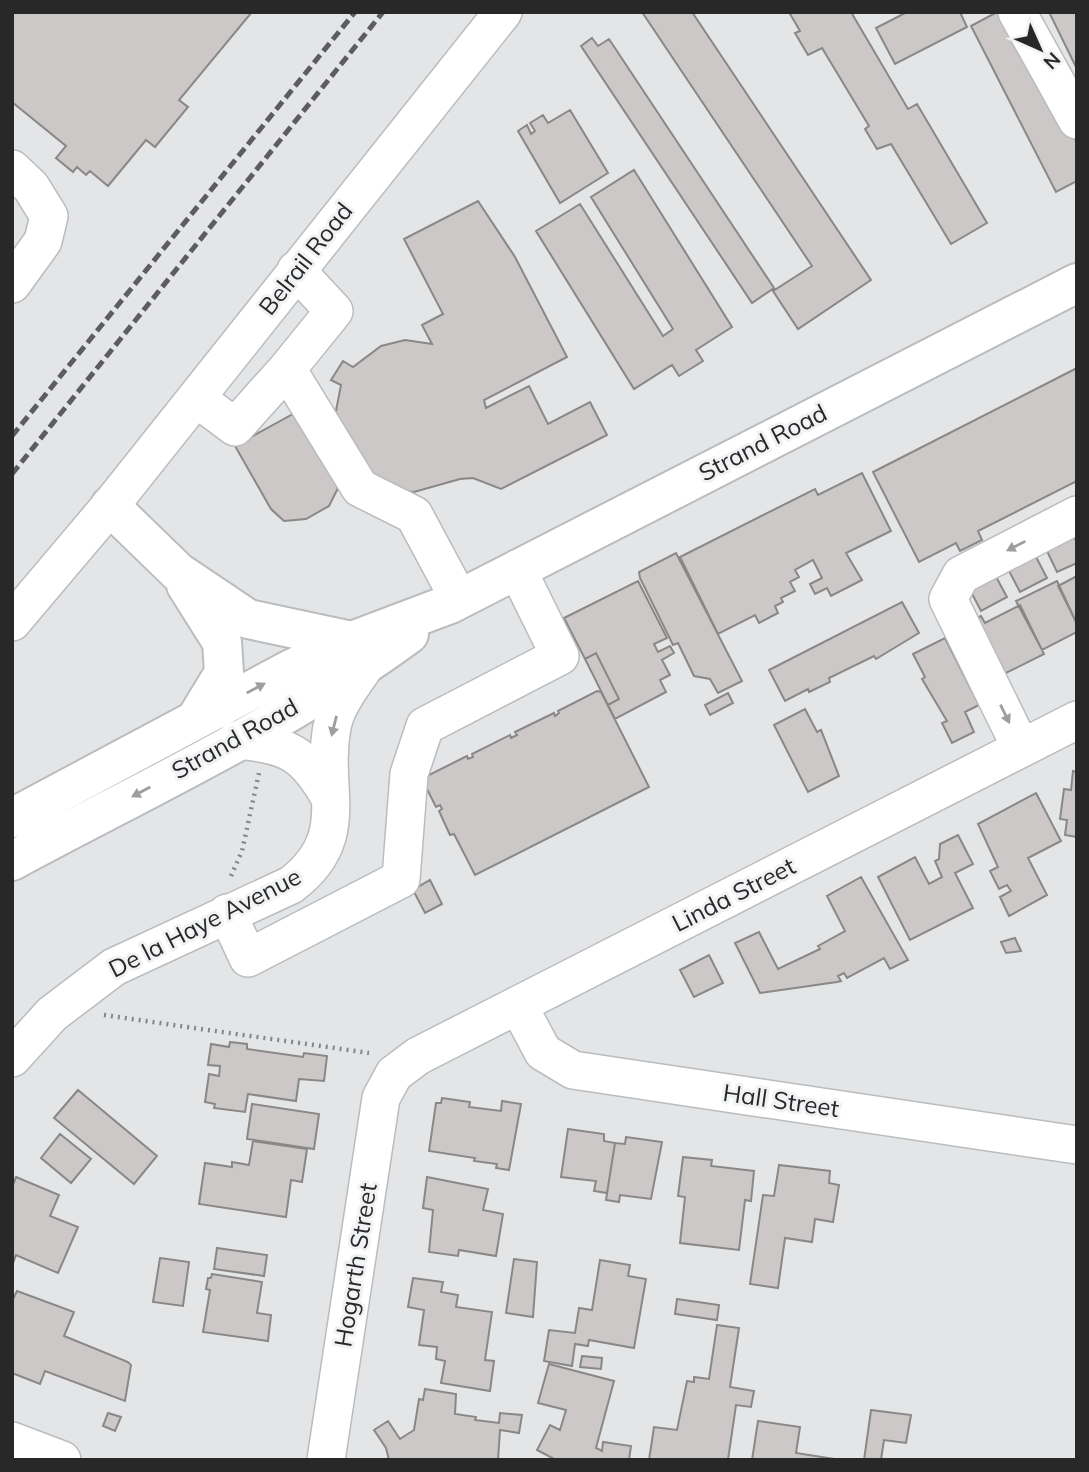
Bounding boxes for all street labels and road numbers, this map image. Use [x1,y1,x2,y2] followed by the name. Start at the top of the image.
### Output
[252,196,358,321] street label: Belrail Road
[693,397,832,487] street label: Strand Road
[166,691,303,785] street label: Strand Road
[667,850,800,938] street label: Linda Street
[103,861,306,984] street label: De la Haye Avenue
[721,1077,841,1123] street label: Hall Street
[327,1181,383,1349] street label: Hogarth Street

